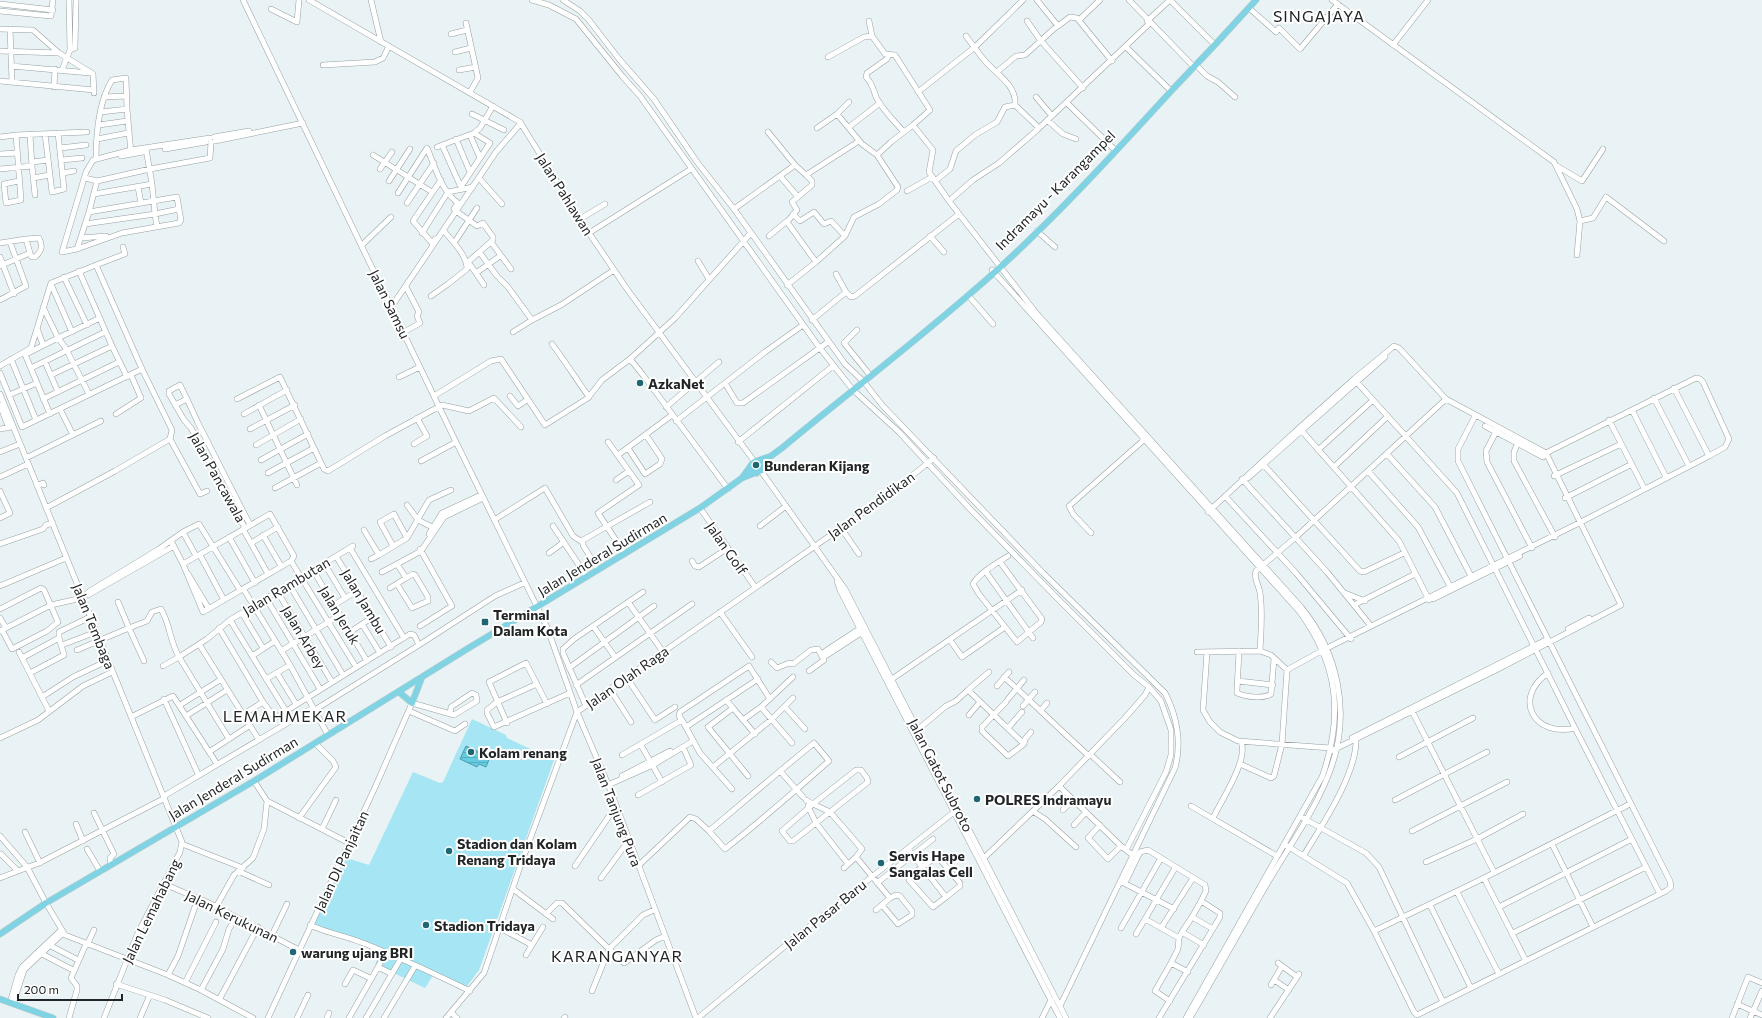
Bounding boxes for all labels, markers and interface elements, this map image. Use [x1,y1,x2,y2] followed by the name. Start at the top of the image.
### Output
[1273,6,1365,25] district label: SINGAJAYA
[992,127,1118,253] street label: Indramayu - Karangampel
[533,150,597,238] street label: Jalan Pahlawan
[366,267,414,341] street label: Jalan Samsu
[648,375,705,392] place label: AzkaNet
[635,378,645,388] marker: AzkaNet
[186,429,250,525] street label: Jalan Pancawala
[764,457,870,474] place label: Bunderan Kijang
[751,460,761,470] marker: Bunderan Kijang
[824,468,918,542] street label: Jalan Pendidikan
[534,509,670,599] street label: Jalan Jenderal Sudirman
[703,518,752,578] street label: Jalan Golf
[239,553,333,619] street label: Jalan Rambutan
[338,565,390,637] street label: Jalan Jambu
[69,581,119,671] street label: Jalan Tembaga
[316,583,364,648] street label: Jalan Jeruk
[278,602,330,672] street label: Jalan Arbey
[493,606,568,639] place label: Terminal Dalam Kota
[480,617,490,627] marker: Terminal Dalam Kota
[582,642,672,712] street label: Jalan Olah Raga
[223,706,347,725] district label: LEMAHMEKAR
[905,716,977,834] street label: Jalan Gatot Subroto
[165,733,301,823] street label: Jalan Jenderal Sudirman
[479,744,567,761] place label: Kolam renang
[466,747,476,757] marker: Kolam renang
[588,755,646,869] street label: Jalan Tanjung Pura
[985,791,1112,808] place label: POLRES Indramayu
[972,794,982,804] marker: POLRES Indramayu
[310,808,372,914] street label: Jalan DI Panjaitan
[457,835,577,868] place label: Stadion dan Kolam Renang Tridaya
[444,846,454,856] marker: Stadion dan Kolam Renang Tridaya
[889,847,973,880] place label: Servis Hape Sangalas Cell
[118,855,184,966] street label: Jalan Lemahabang
[876,858,886,868] marker: Servis Hape Sangalas Cell
[780,876,870,952] street label: Jalan Pasar Baru
[183,886,281,946] street label: Jalan Kerukunan
[434,917,535,934] place label: Stadion Tridaya
[421,920,431,930] marker: Stadion Tridaya
[301,944,413,961] place label: warung ujang BRI
[551,946,683,965] district label: KARANGANYAR
[288,947,298,957] marker: warung ujang BRI
[18,976,122,1002] scale bar
[24,982,59,996] text: 200 m

